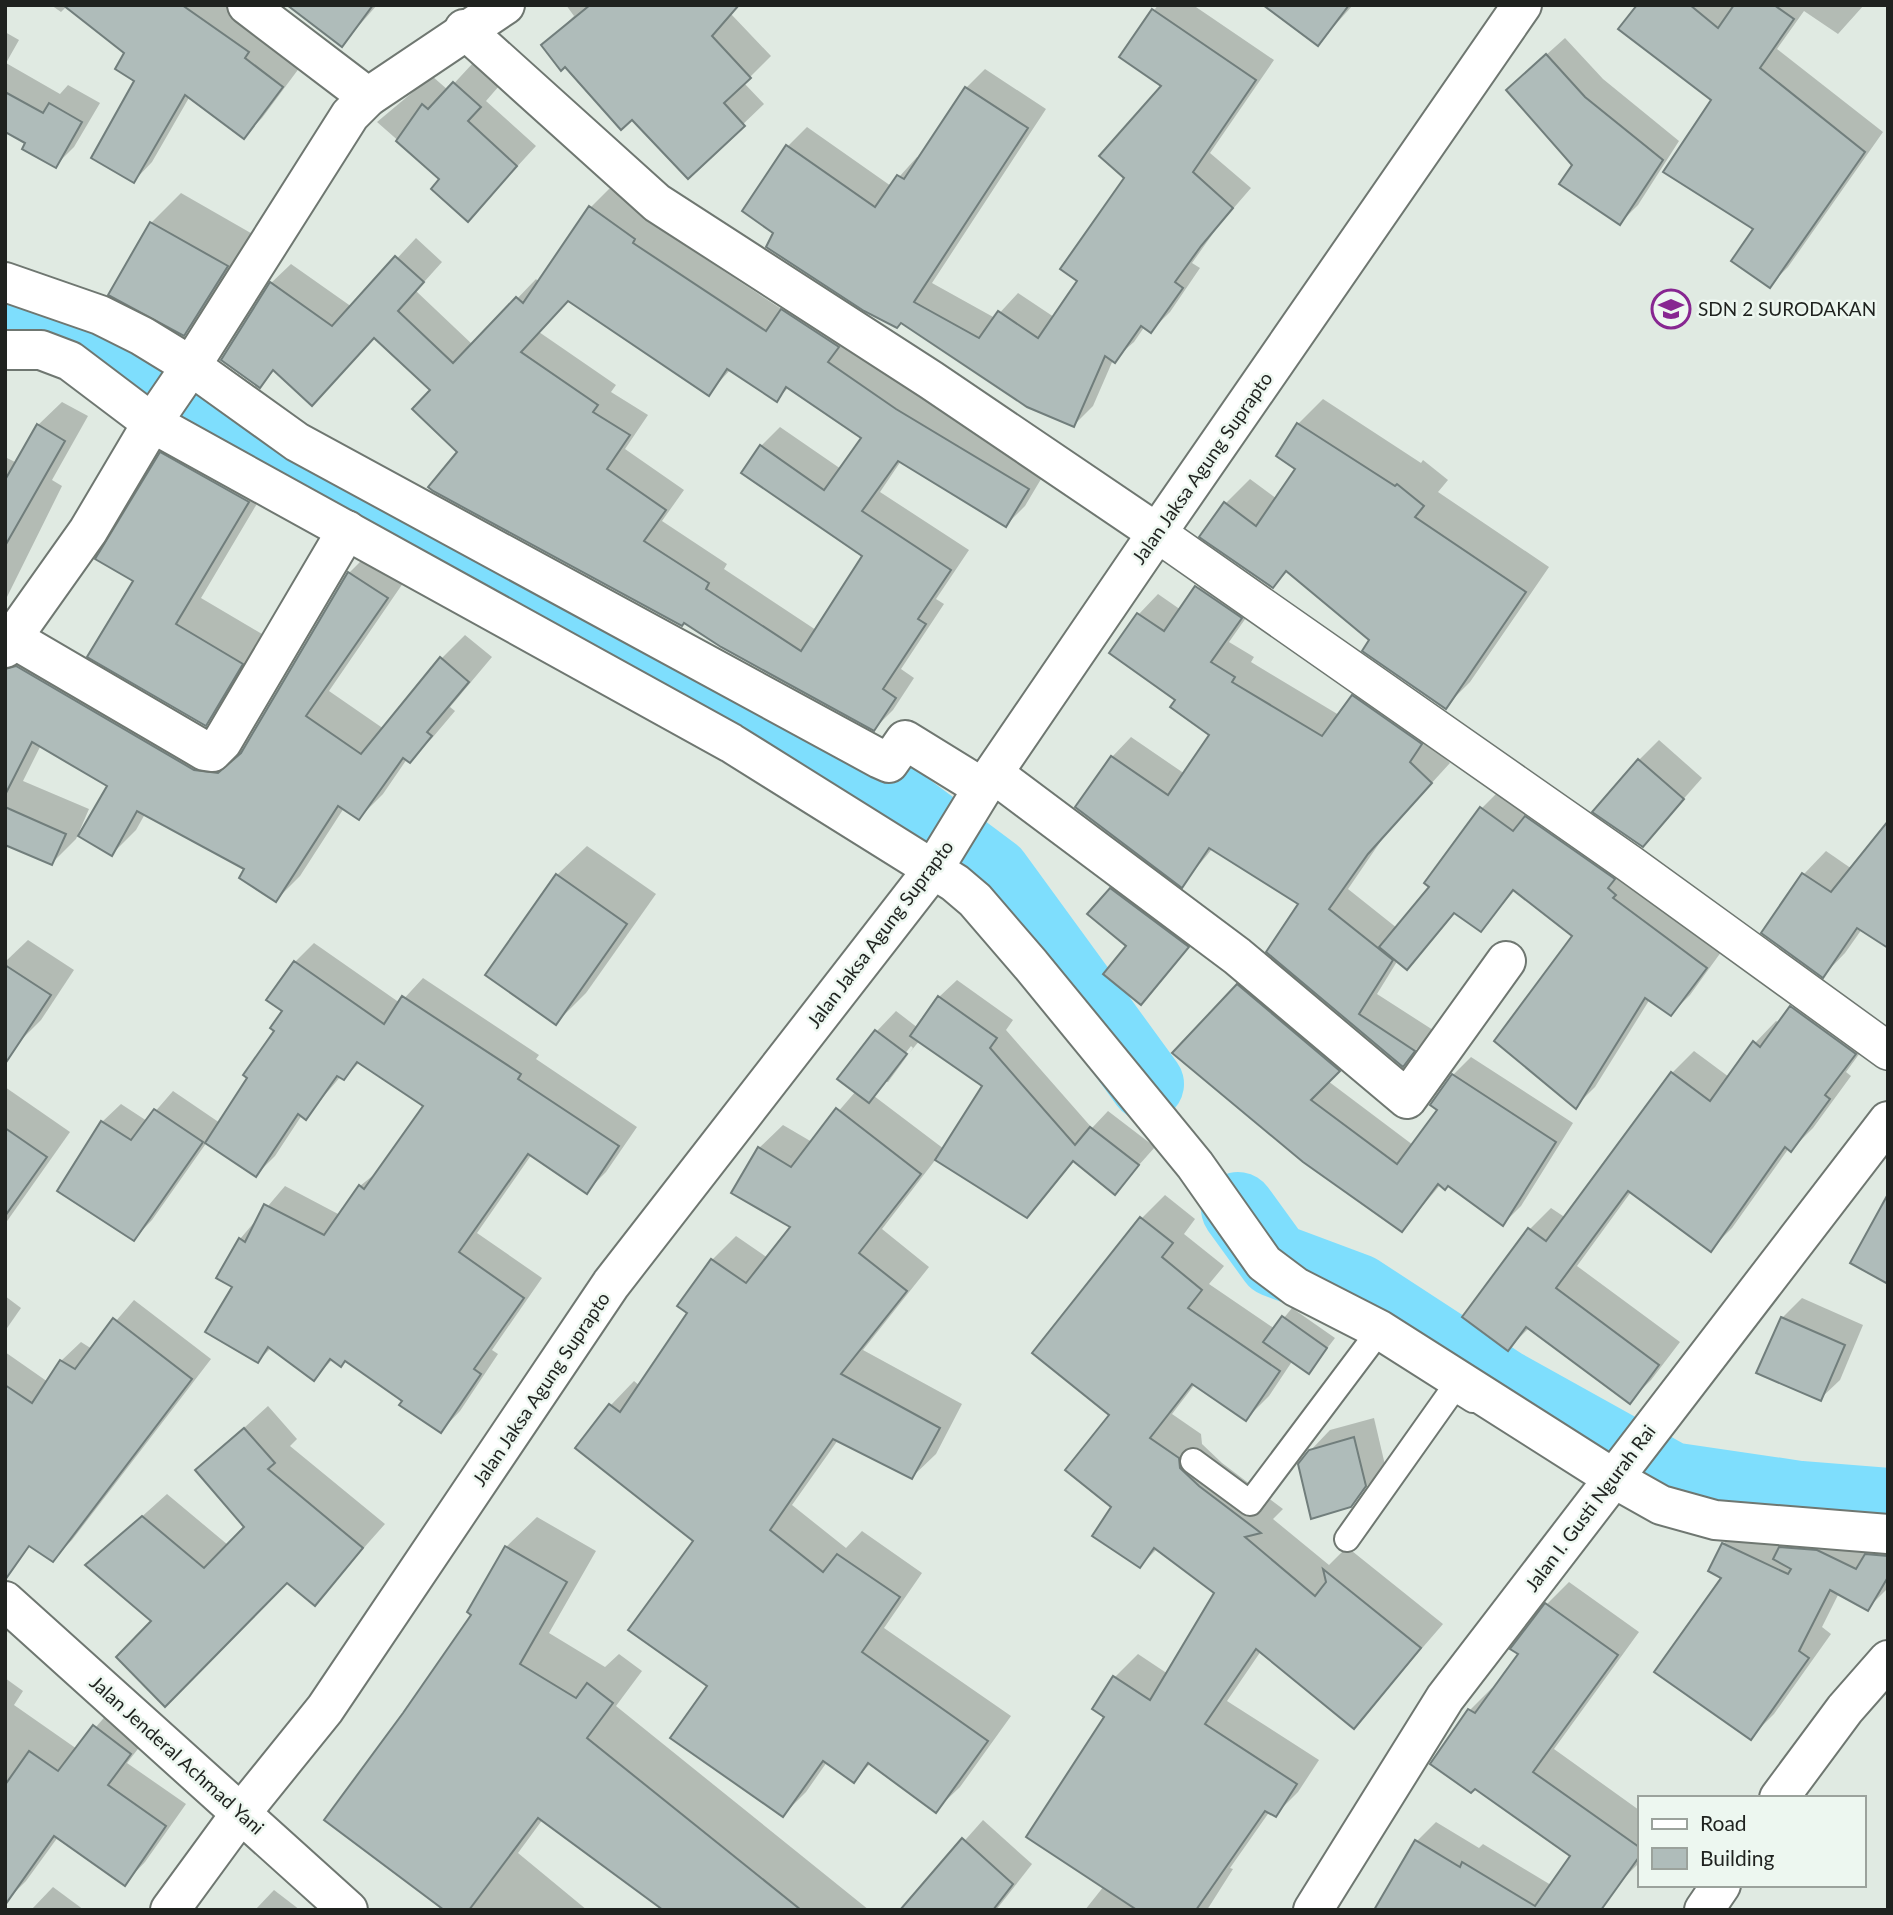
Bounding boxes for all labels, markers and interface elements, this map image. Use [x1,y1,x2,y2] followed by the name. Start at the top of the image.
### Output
[1650,288,1692,330] school or university icon: SDN 2 SURODAKAN
[1698,297,1876,320] place label: SDN 2 SURODAKAN
[1127,367,1277,568] street label: Jalan Jaksa Agung Suprapto
[802,835,958,1032] street label: Jalan Jaksa Agung Suprapto
[467,1287,614,1490] street label: Jalan Jaksa Agung Suprapto
[1520,1420,1660,1595] street label: Jalan I. Gusti Ngurah Rai
[86,1670,269,1839] street label: Jalan Jenderal Achmad Yani
[1638,1796,1865,1887] legend
[1700,1810,1747,1835] text: Road
[1700,1845,1775,1870] text: Building

